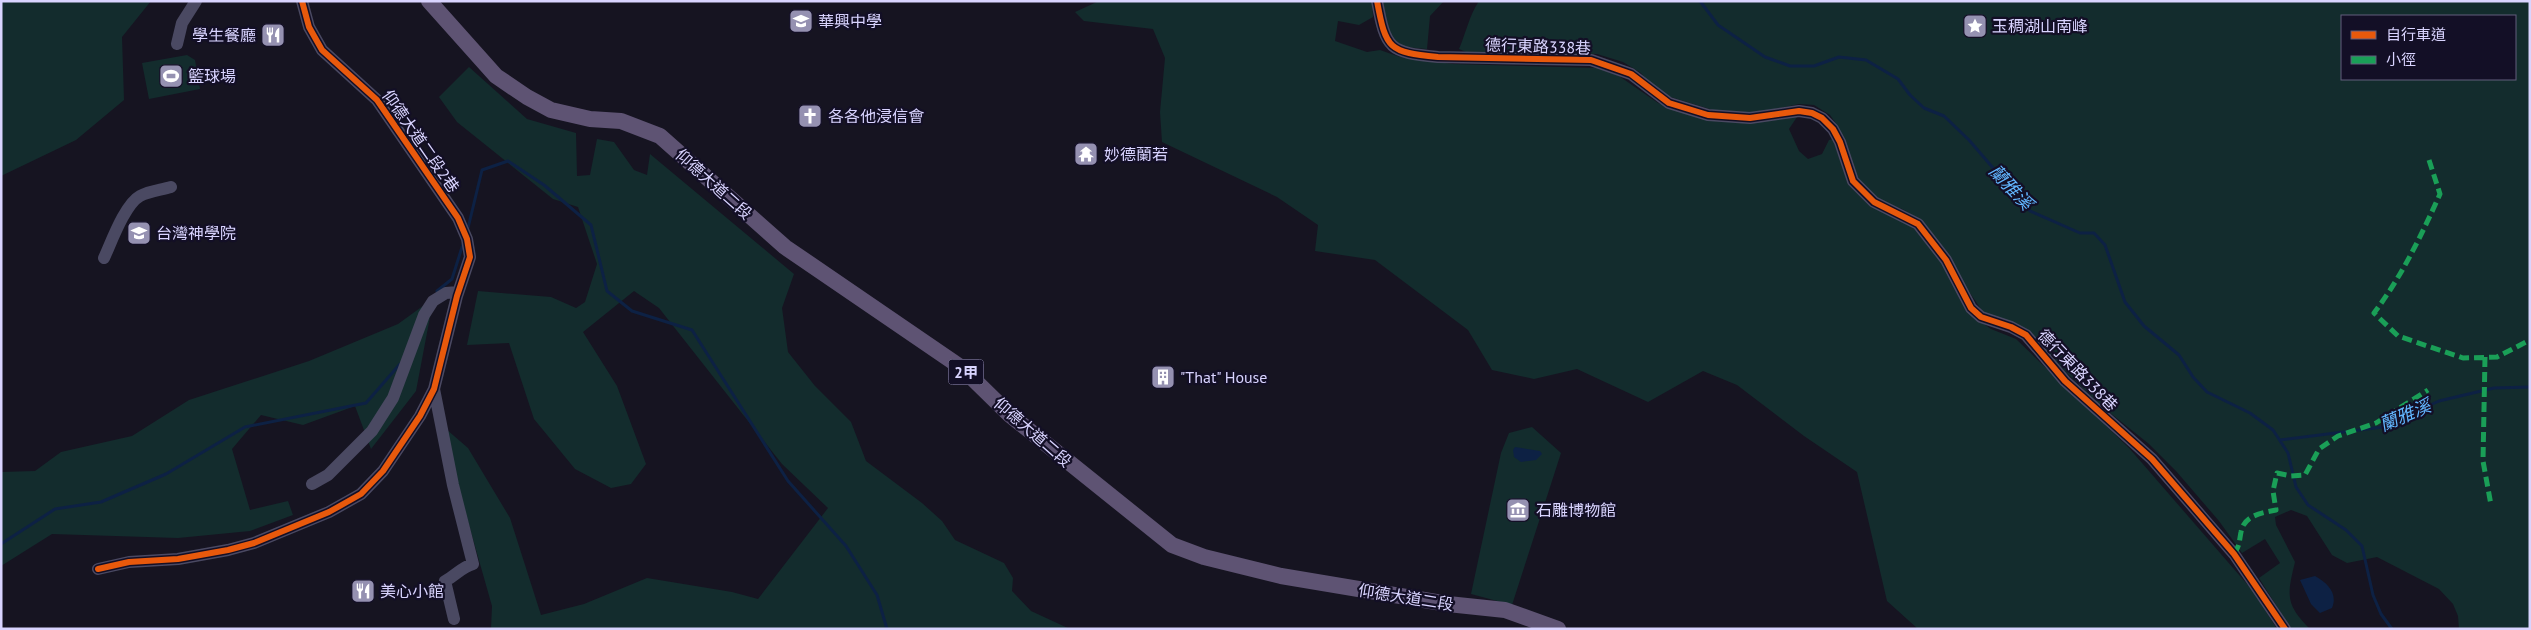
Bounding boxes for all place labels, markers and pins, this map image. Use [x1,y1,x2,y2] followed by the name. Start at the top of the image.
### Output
[788,8,814,34] school or university icon: 華興中學
[818,11,882,31] place label: 華興中學
[1962,13,1988,39] place icon: 玉稠湖山南峰
[1992,16,2088,36] place label: 玉稠湖山南峰
[260,22,286,48] restaurant icon: 學生餐廳
[192,25,256,45] place label: 學生餐廳
[158,63,184,89] sports icon: 籃球場
[188,66,236,86] place label: 籃球場
[797,103,823,129] church icon: 各各他浸信會
[828,106,924,126] place label: 各各他浸信會
[1073,141,1099,167] temple icon: 妙德蘭若
[1104,144,1168,164] place label: 妙德蘭若
[126,220,152,246] school or university icon: 台灣神學院
[156,223,236,243] place label: 台灣神學院
[1150,364,1176,390] building icon: "That" House
[1180,367,1268,387] place label: "That" House
[1505,497,1531,523] museum icon: 石雕博物館
[1536,500,1616,520] place label: 石雕博物館
[350,578,376,604] restaurant icon: 美心小館
[380,581,444,601] place label: 美心小館

